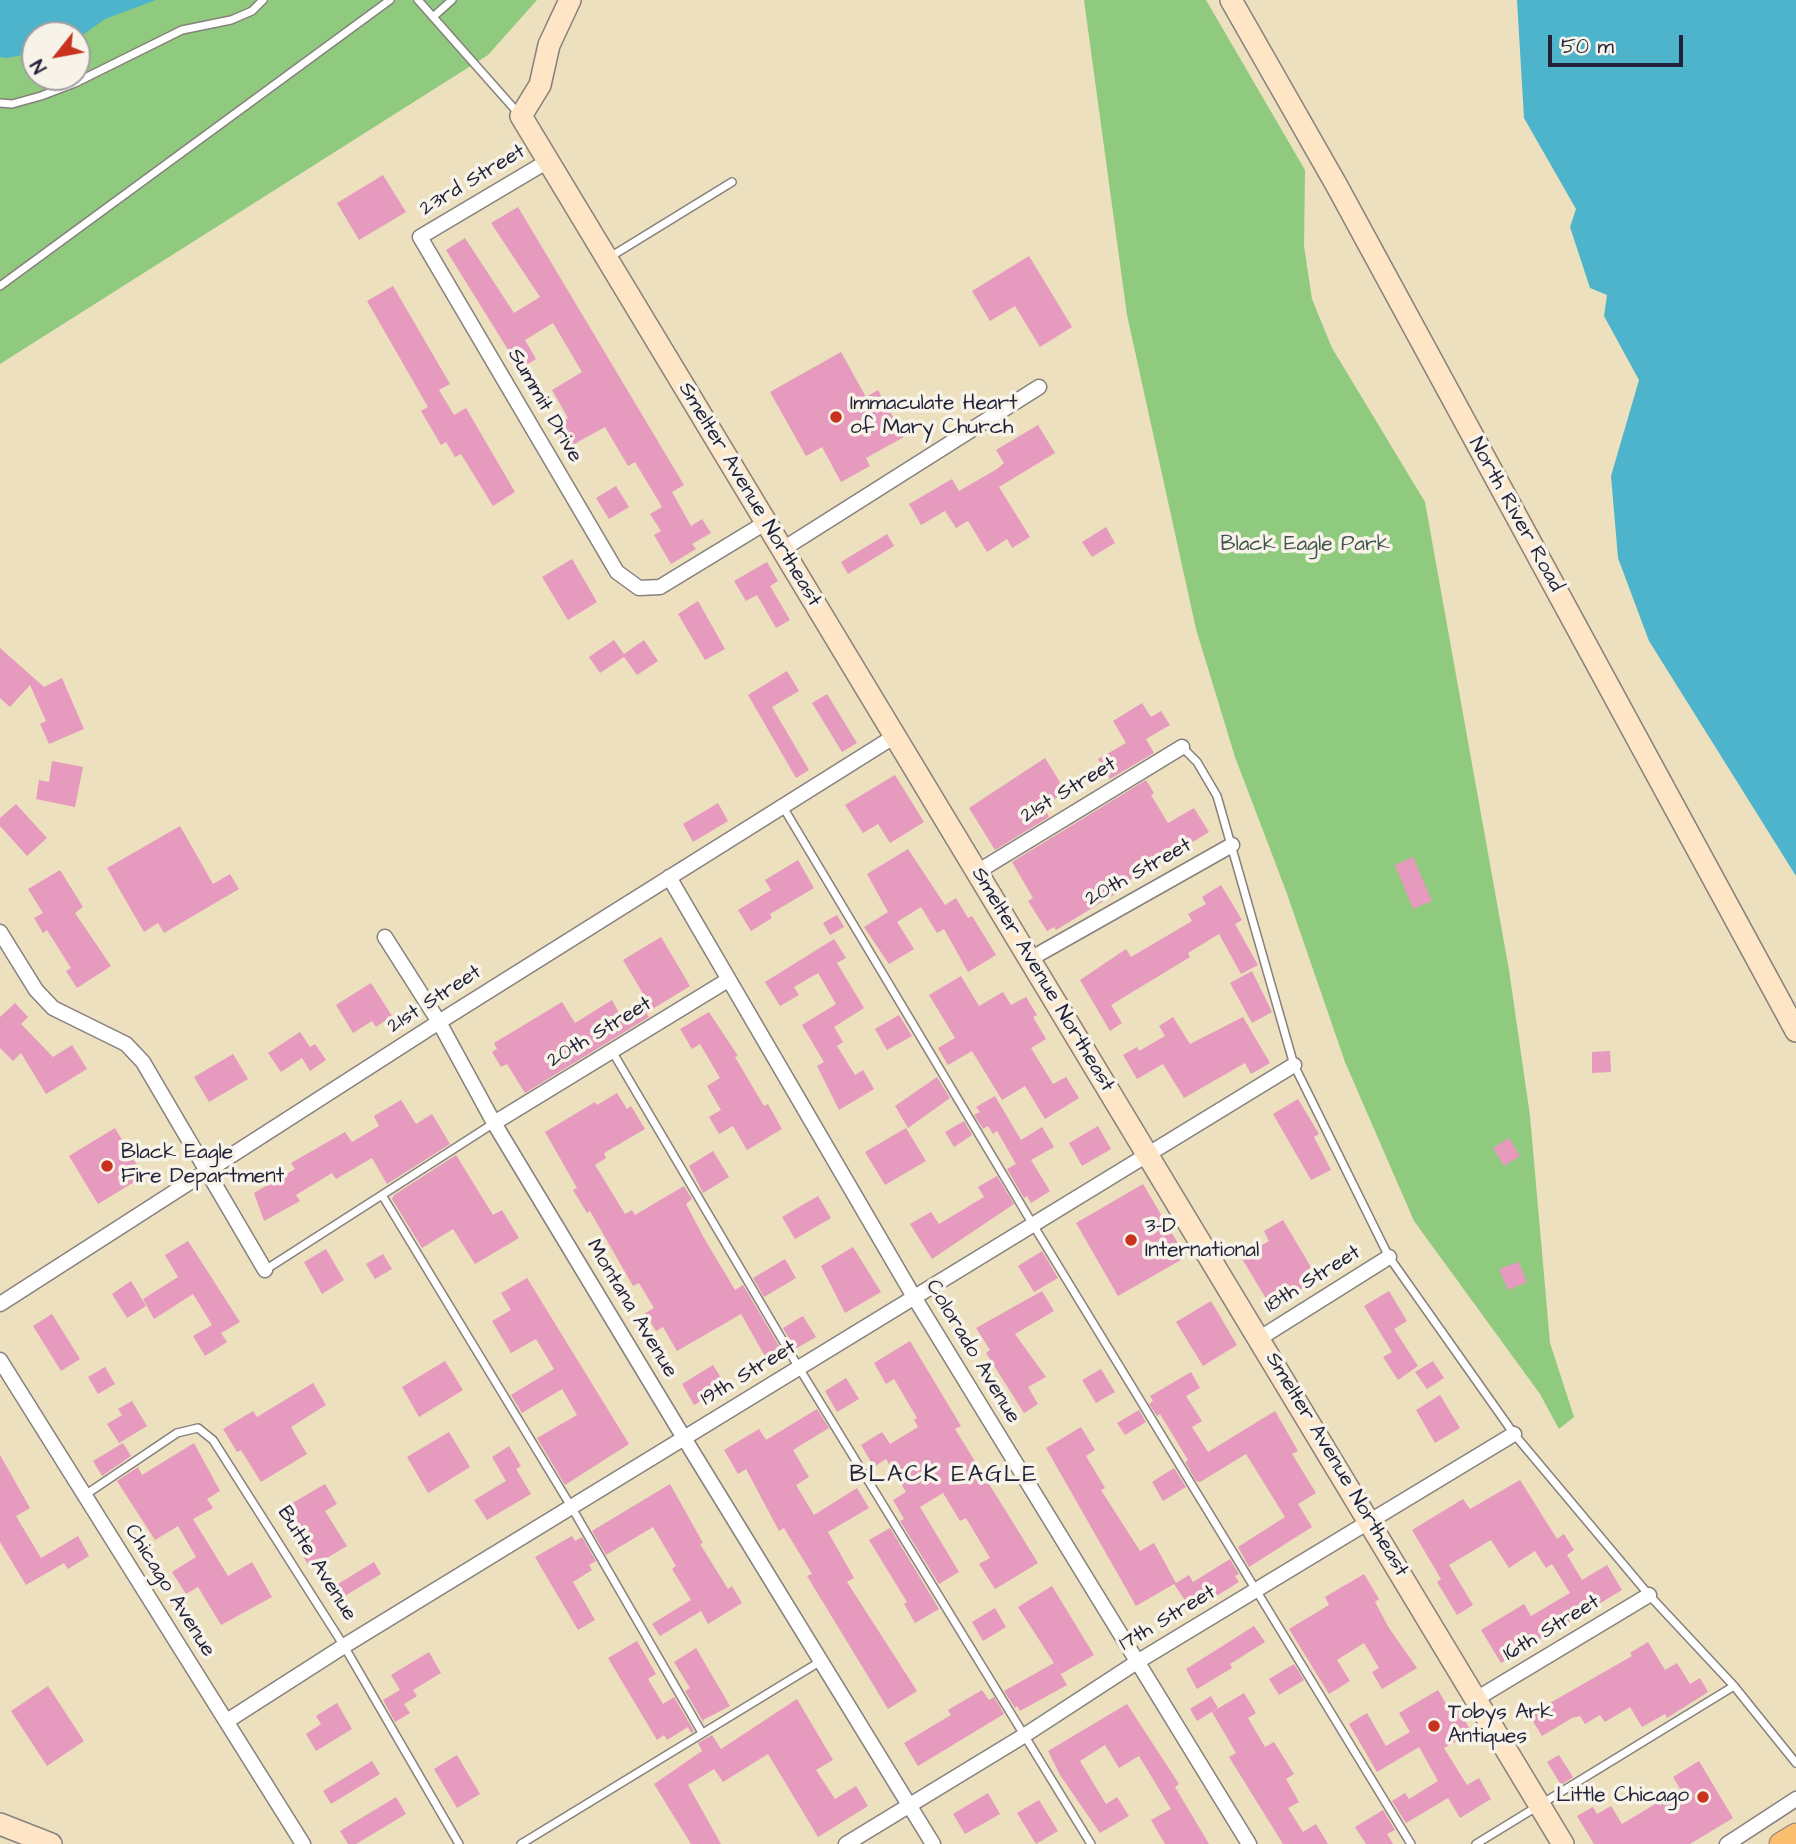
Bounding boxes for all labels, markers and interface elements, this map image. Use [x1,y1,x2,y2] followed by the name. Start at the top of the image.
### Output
[21,21,91,91] north arrow
[1551,21,1686,65] scale bar
[1561,32,1614,61] text: 50 m
[25,54,54,78] text: N
[416,140,530,222] street label: 23rd Street
[501,344,587,468] street label: Summit Drive
[672,378,826,612] street label: Smelter Avenue Northeast
[850,392,1018,442] place label: Immaculate Heart of Mary Church
[828,409,844,425] marker: Immaculate Heart of Mary Church
[1462,433,1568,597] street label: North River Road
[1220,533,1390,559] park label: Black Eagle Park
[1017,753,1121,829] street label: 21st Street
[1082,834,1196,912] street label: 20th Street
[965,863,1119,1097] street label: Smelter Avenue Northeast
[383,960,487,1040] street label: 21st Street
[543,992,657,1074] street label: 20th Street
[121,1141,284,1191] place label: Black Eagle Fire Department
[99,1158,115,1174] marker: Black Eagle Fire Department
[1145,1215,1259,1265] place label: 3-D International
[1123,1232,1139,1248] marker: 3-D International
[580,1235,682,1383] street label: Montana Avenue
[1260,1241,1366,1319] street label: 18th Street
[919,1276,1025,1428] street label: Colorado Avenue
[697,1336,801,1412] street label: 19th Street
[1259,1348,1413,1582] street label: Smelter Avenue Northeast
[851,1462,1037,1490] district label: BLACK EAGLE
[271,1502,361,1626] street label: Butte Avenue
[118,1520,220,1662] street label: Chicago Avenue
[1115,1580,1221,1658] street label: 17th Street
[1499,1590,1605,1668] street label: 16th Street
[1448,1701,1553,1751] place label: Tobys Ark Antiques
[1426,1718,1442,1734] marker: Tobys Ark Antiques
[1556,1784,1689,1810] place label: Little Chicago
[1695,1789,1711,1805] marker: Little Chicago

